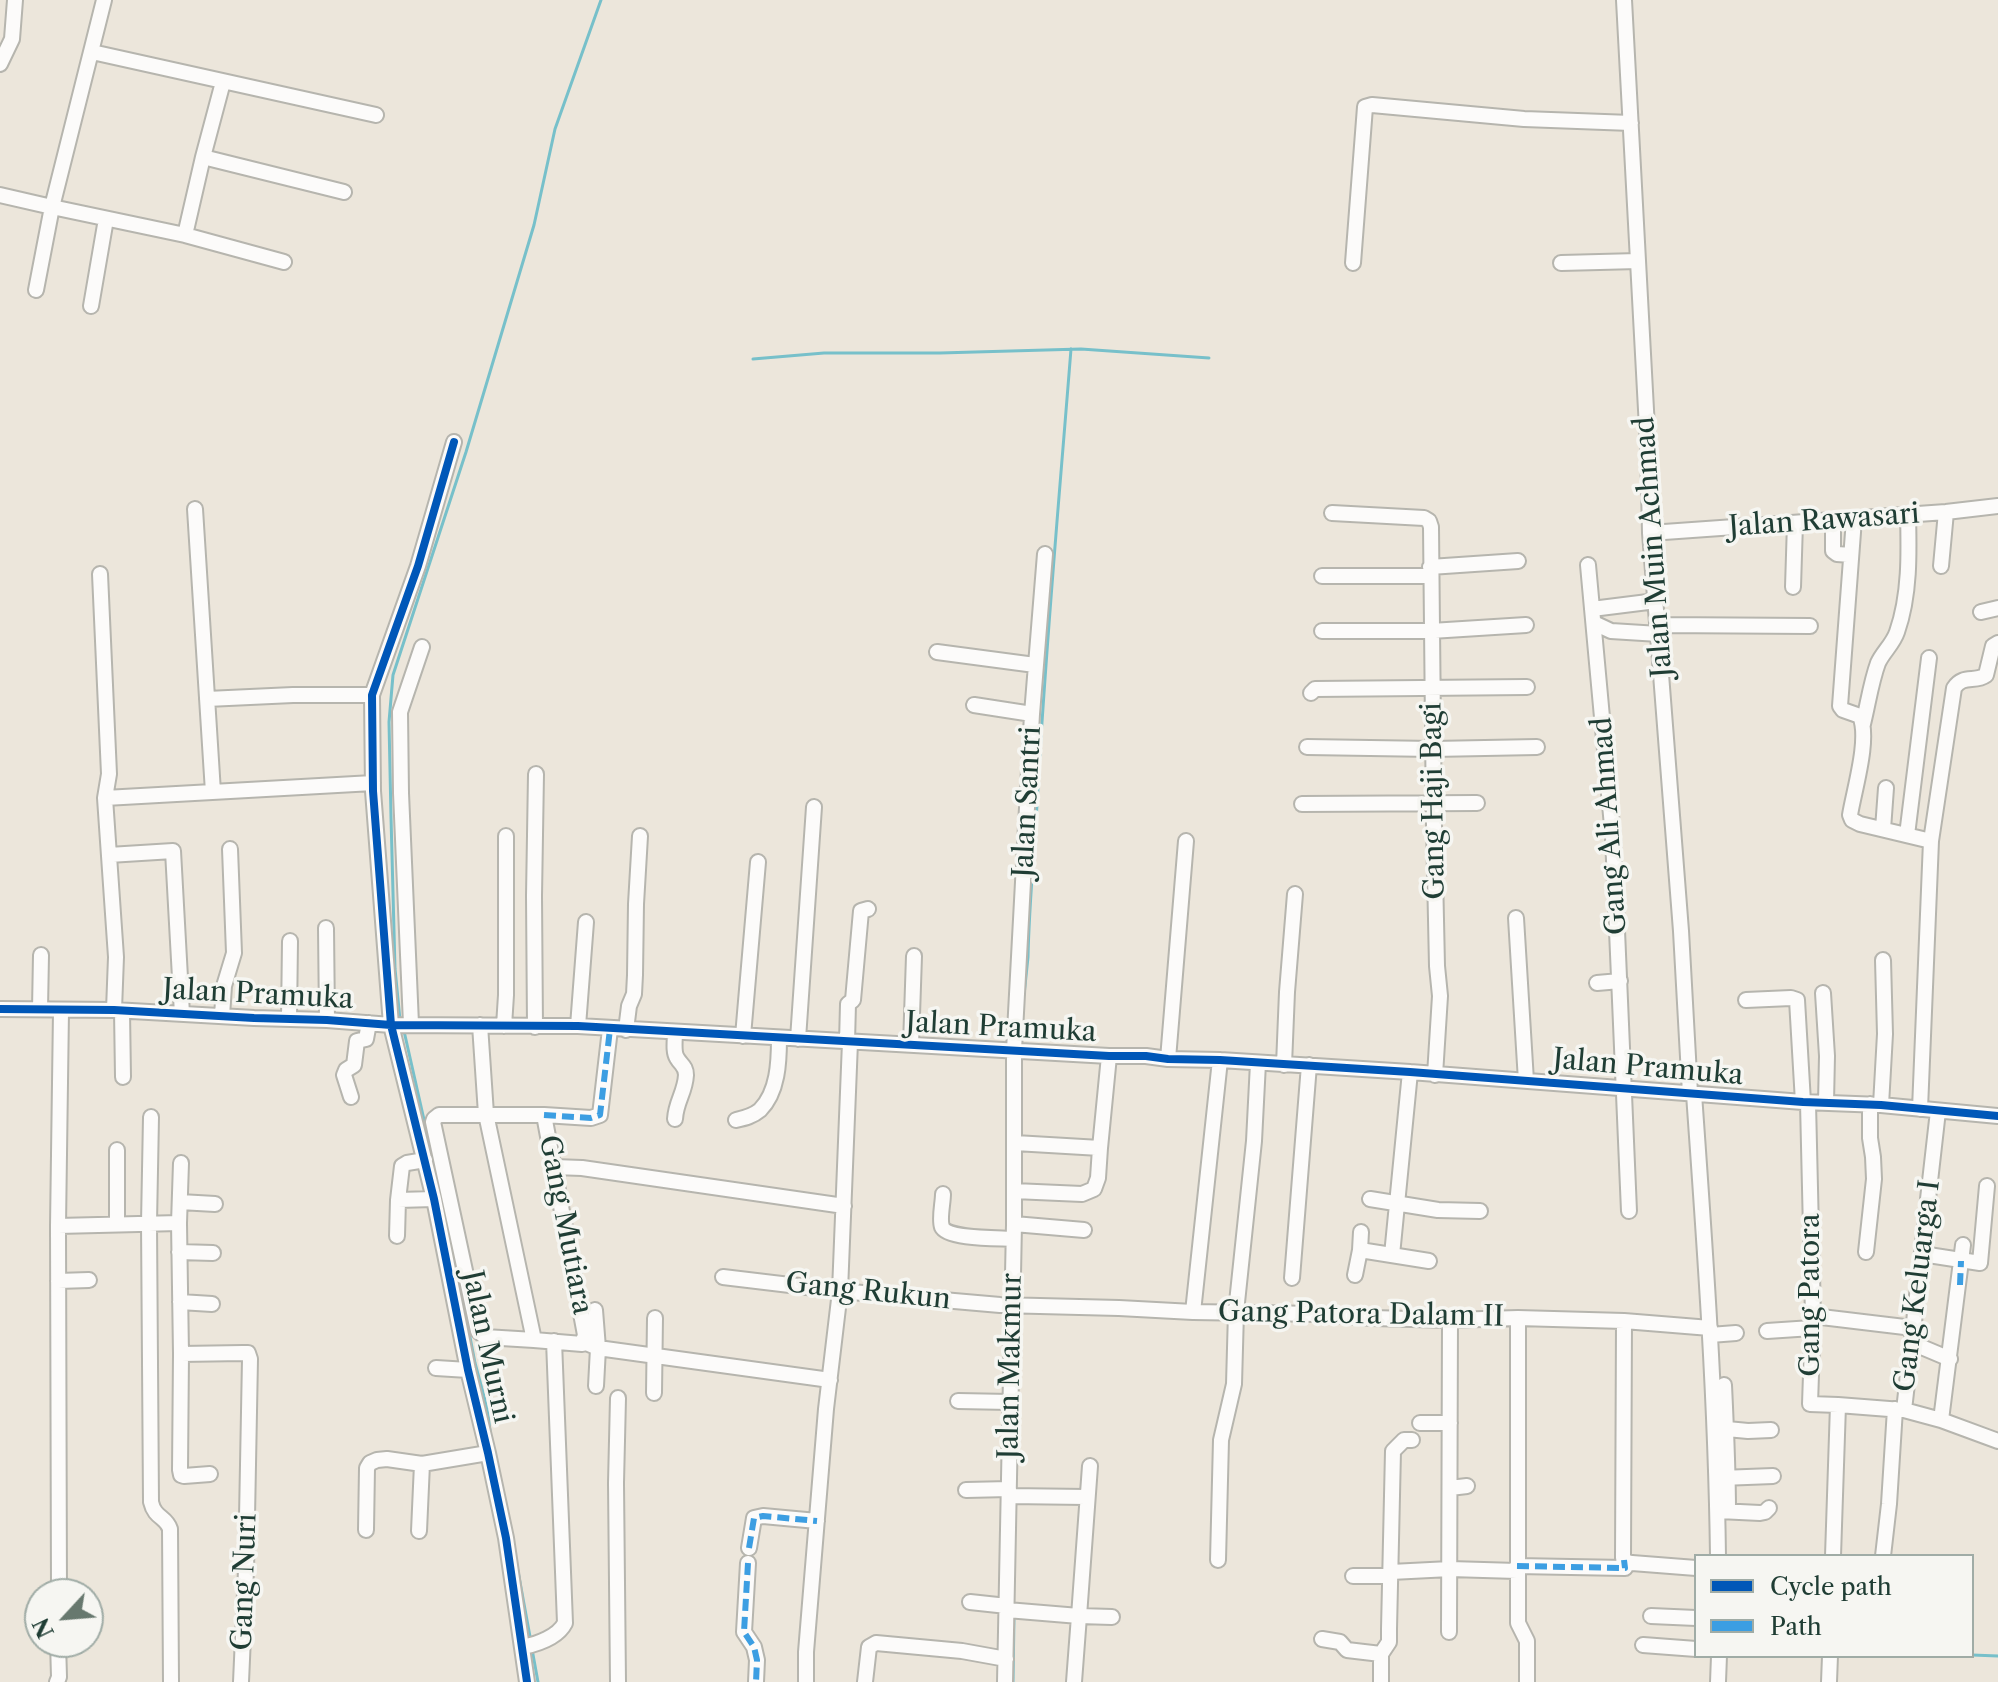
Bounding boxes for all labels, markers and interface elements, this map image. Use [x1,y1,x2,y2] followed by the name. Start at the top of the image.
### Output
[1628,415,1680,679] street label: Jalan Muin Achmad
[1727,498,1921,544] street label: Jalan Rawasari
[1415,702,1453,900] street label: Gang Haji Bagi
[1586,716,1634,936] street label: Gang Ali Ahmad
[1007,725,1049,879] street label: Jalan Santri
[162,973,354,1017] street label: Jalan Pramuka
[905,1006,1097,1050] street label: Jalan Pramuka
[1551,1043,1745,1093] street label: Jalan Pramuka
[531,1133,599,1317] street label: Gang Mutiara
[1888,1178,1948,1394] street label: Gang Keluarga I
[1794,1213,1828,1377] street label: Gang Patora
[784,1267,952,1317] street label: Gang Rukun
[454,1268,520,1426] street label: Jalan Murni
[993,1272,1029,1460] street label: Jalan Makmur
[1218,1296,1504,1334] street label: Gang Patora Dalam II
[226,1513,264,1651] street label: Gang Nuri
[1694,1554,1974,1658] legend
[1770,1572,1892,1601] text: Cycle path
[24,1578,104,1658] north arrow
[1770,1612,1822,1641] text: Path
[27,1613,60,1642] text: N

